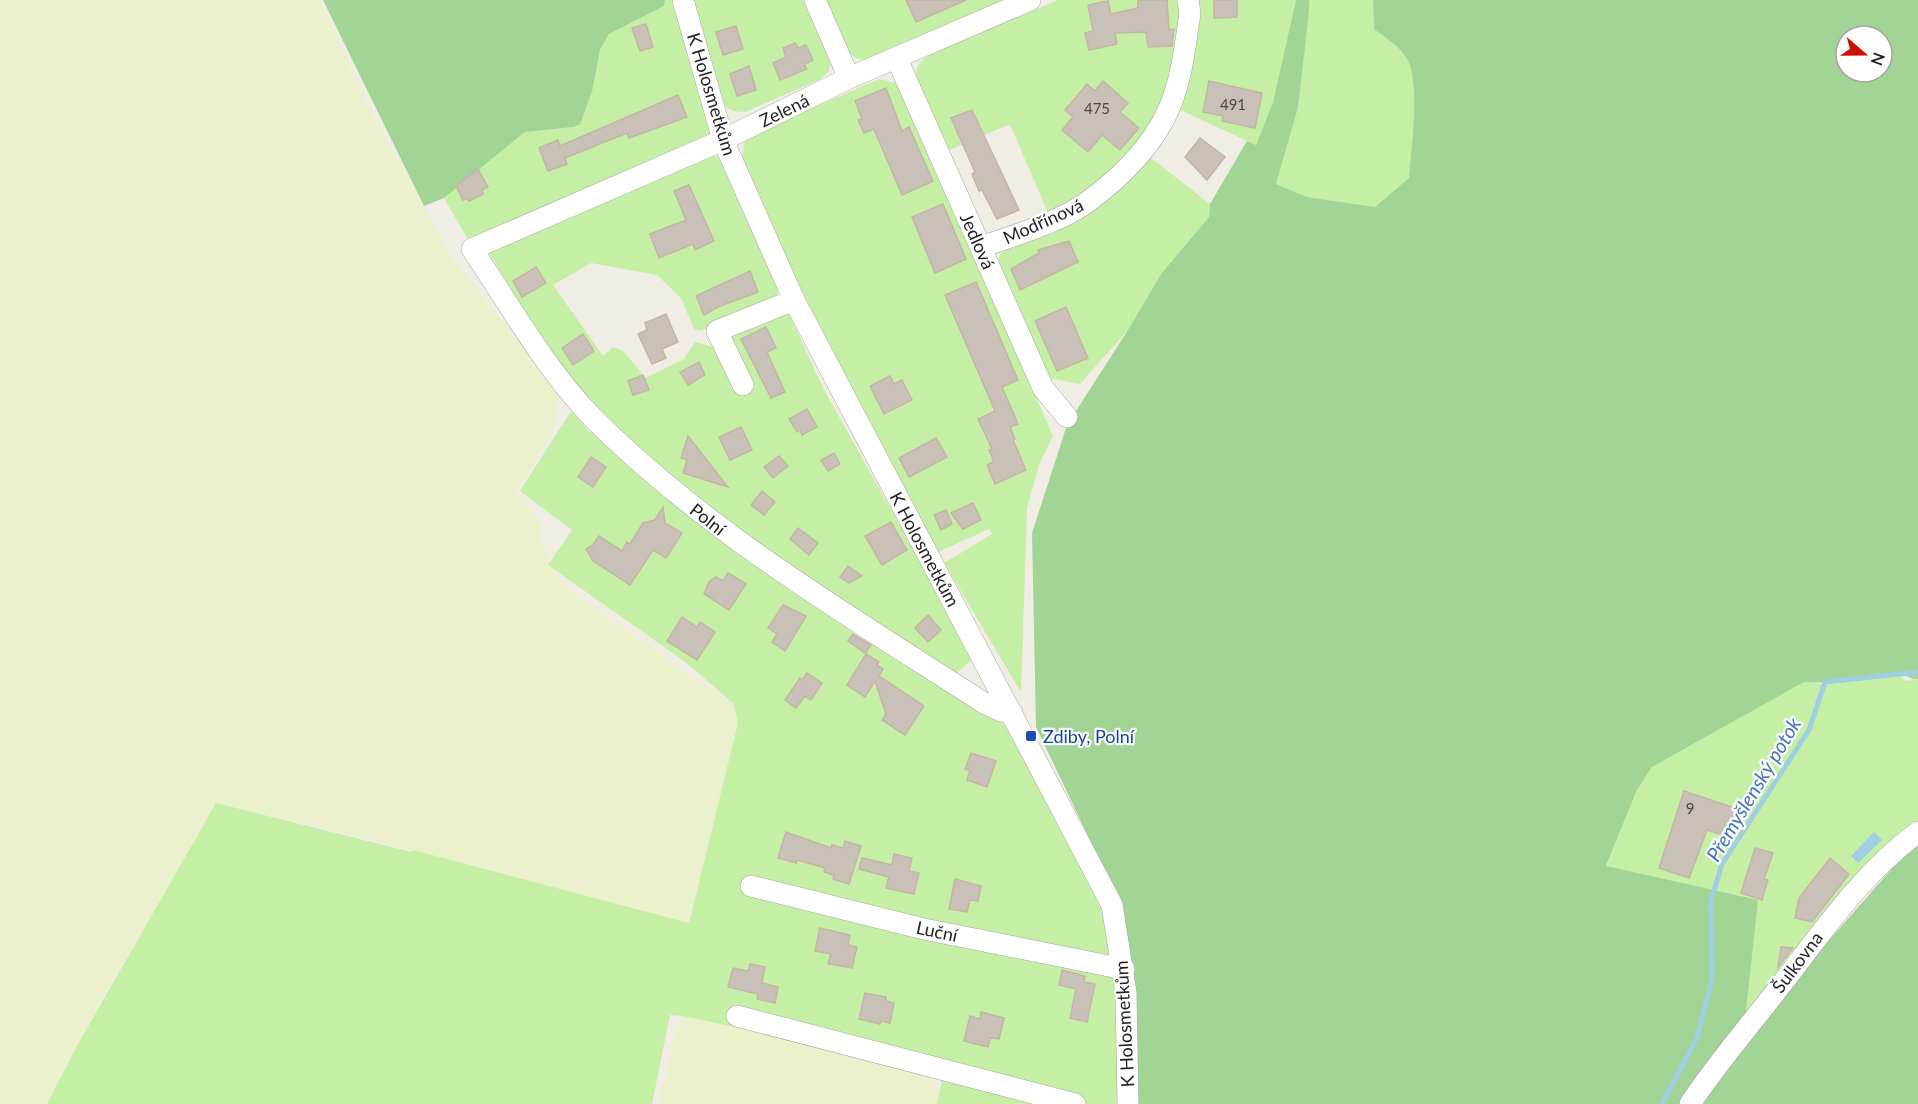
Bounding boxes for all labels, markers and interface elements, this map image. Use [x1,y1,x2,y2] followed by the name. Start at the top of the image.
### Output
[1834,24,1894,84] north arrow
[683,30,741,158] street label: K Holosmetkům
[1868,50,1890,68] text: N
[756,89,812,131] street label: Zelená
[1220,95,1246,113] house number: 491
[1084,99,1110,117] house number: 475
[999,194,1087,248] street label: Modřínová
[956,210,1000,272] street label: Jedlová
[885,488,965,610] street label: K Holosmetkům
[686,498,731,540] street label: Polní
[1701,712,1806,865] water label: Přemyšlenský potok
[1043,725,1135,747] place label: Zdiby, Polní
[1024,729,1038,743] marker: Zdiby, Polní
[1686,799,1694,817] house number: 9
[914,916,960,946] street label: Luční
[1767,927,1827,997] street label: Šulkovna
[1110,960,1138,1088] street label: K Holosmetkům

